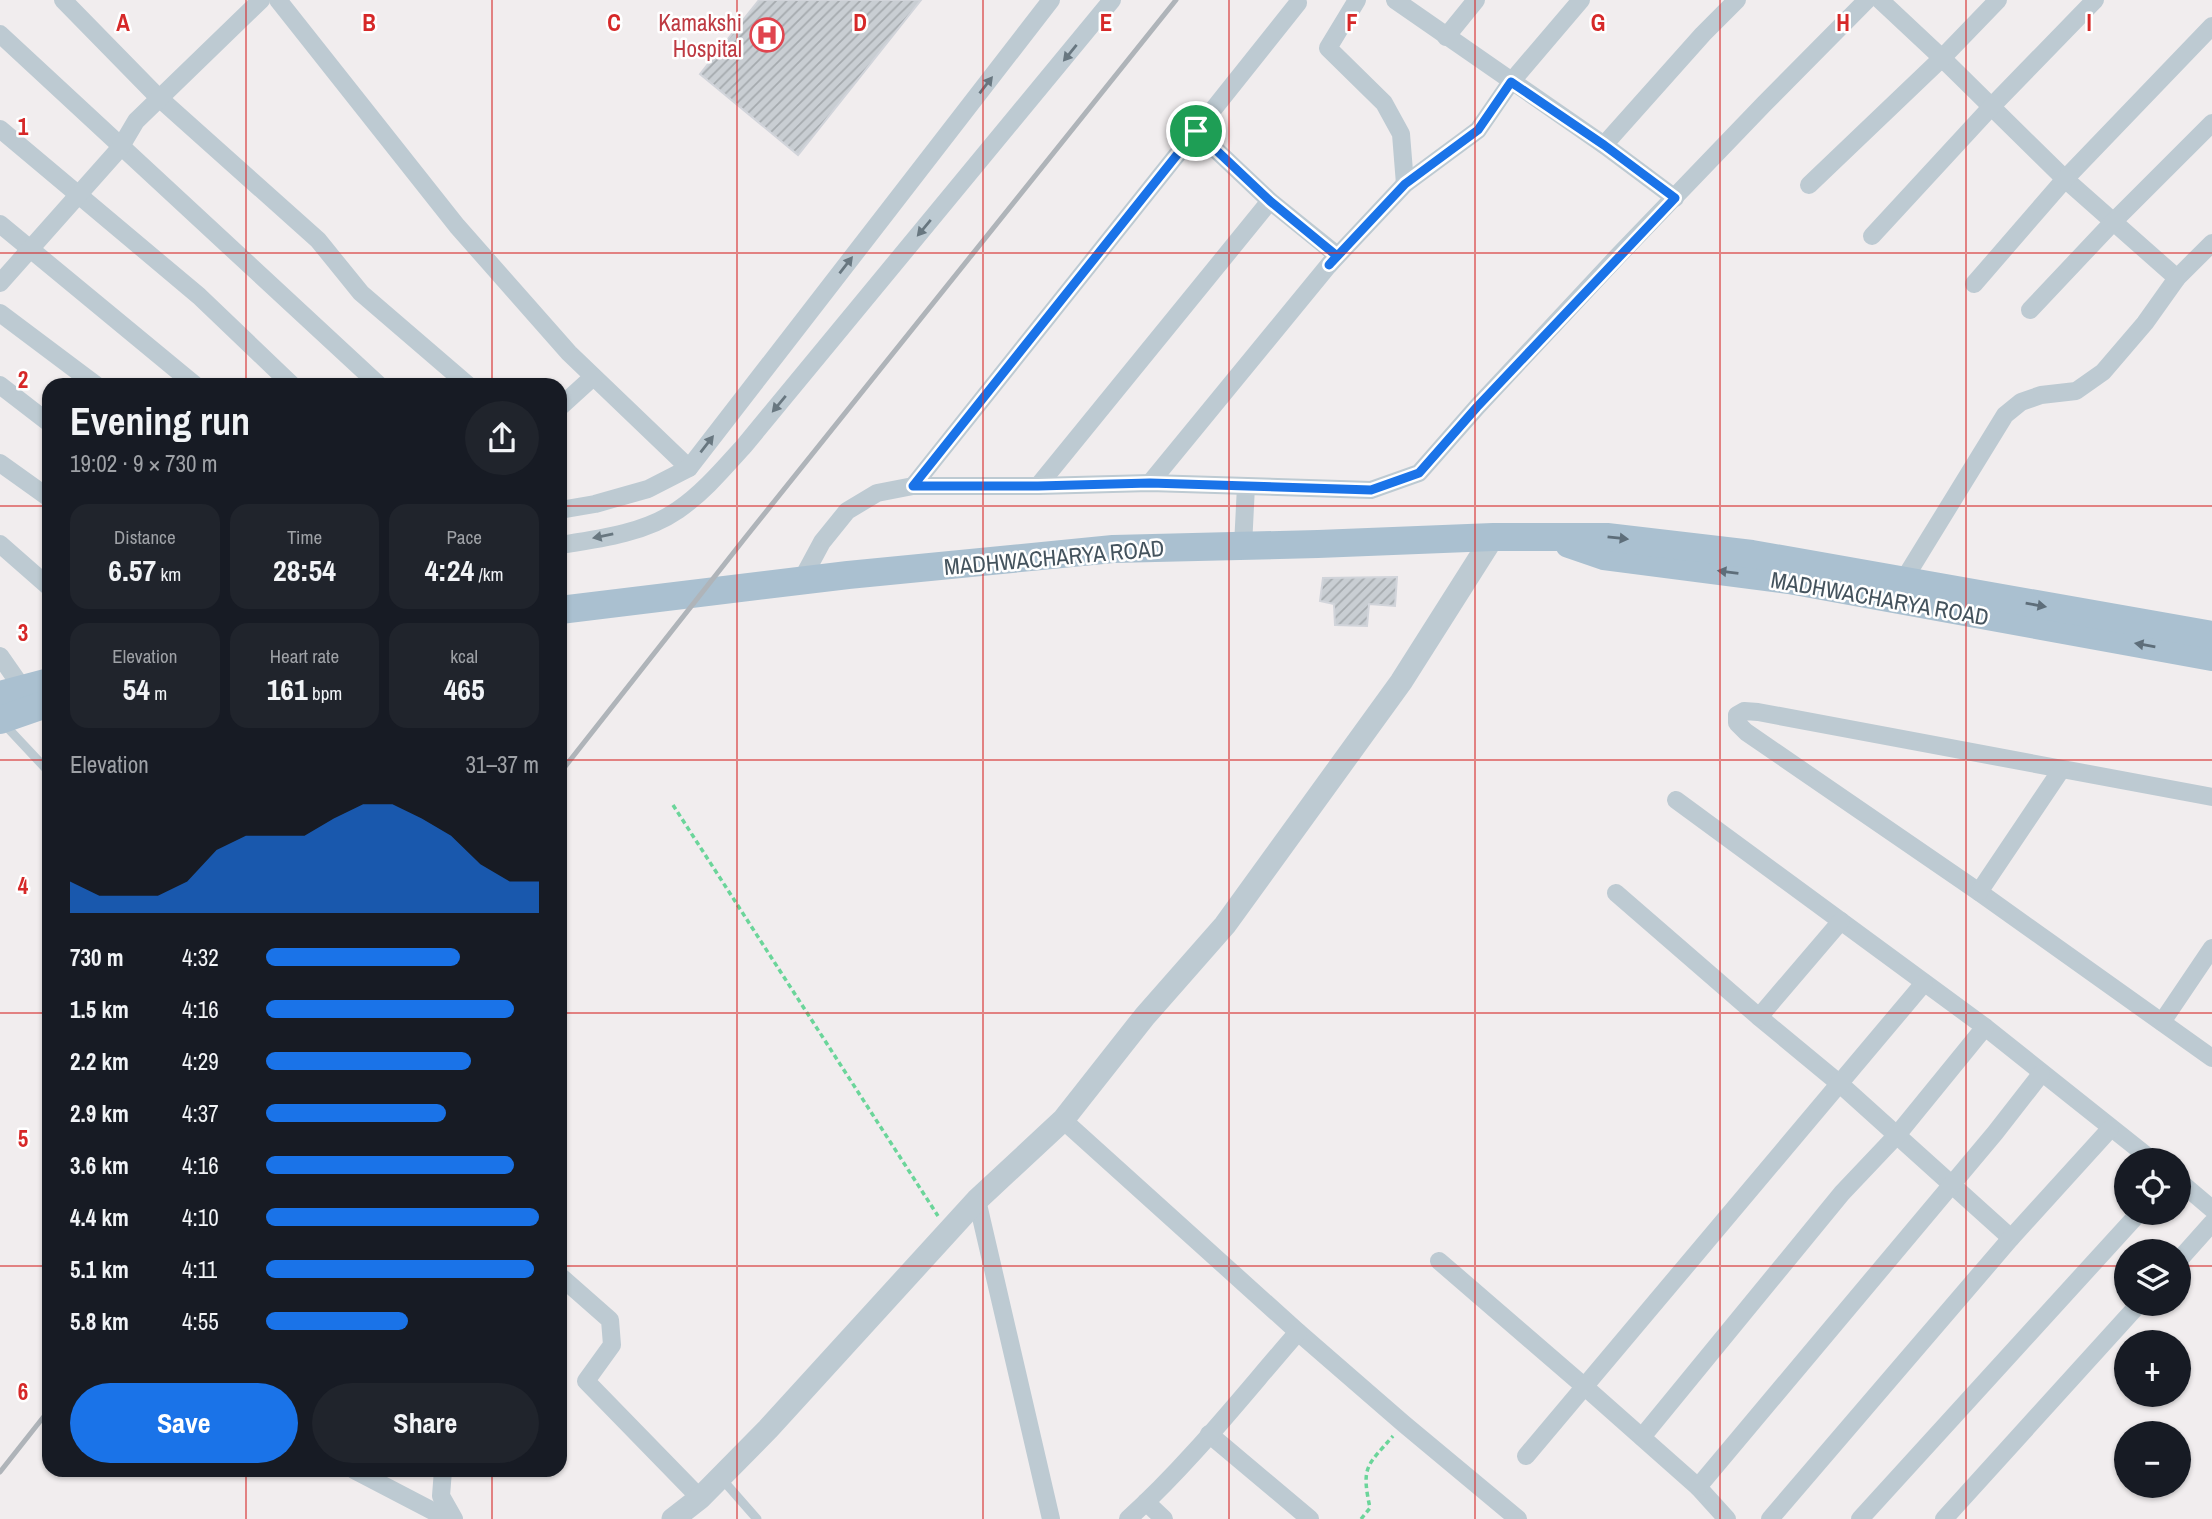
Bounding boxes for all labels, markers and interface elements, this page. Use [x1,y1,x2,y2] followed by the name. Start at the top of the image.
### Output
[116,7,130,38] text: A
[362,7,376,38] text: B
[607,7,621,38] text: C
[658,7,742,64] place label: Kamakshi Hospital
[853,7,867,38] text: D
[1100,7,1112,38] text: E
[1346,7,1358,38] text: F
[1591,7,1605,38] text: G
[1836,7,1850,38] text: H
[2086,7,2092,38] text: I
[748,16,786,54] hospital icon: Kamakshi Hospital
[1062,44,1077,62] one-way arrow
[979,75,993,94] one-way arrow
[1166,101,1226,161] pin
[18,111,29,142] text: 1
[1177,112,1215,150] icon: arrive
[917,220,932,237] one-way arrow
[839,256,854,274] one-way arrow
[18,364,28,395] text: 2
[772,394,787,412] one-way arrow
[70,396,250,447] text: Evening run
[465,401,539,475] button: share
[699,435,713,453] one-way arrow
[70,448,217,479] text: 19:02 · 9 × 730 m
[114,524,176,550] text: Distance
[287,524,322,550] text: Time
[446,524,482,550] text: Pace
[592,531,614,542] one-way arrow
[943,532,1165,582] street label: MADHWACHARYA ROAD
[1607,533,1629,544] one-way arrow
[108,550,156,590] text: 6.57
[273,550,336,590] text: 28:54
[425,550,474,590] text: 4:24
[156,561,181,587] text: km
[474,561,504,587] text: /km
[1769,564,1991,632] street label: MADHWACHARYA ROAD
[1717,567,1739,578] one-way arrow
[2025,600,2047,611] one-way arrow
[18,617,28,648] text: 3
[2134,639,2156,650] one-way arrow
[112,643,177,669] text: Elevation
[270,643,339,669] text: Heart rate
[450,643,478,669] text: kcal
[122,669,150,709] text: 54
[267,669,308,709] text: 161
[444,669,485,709] text: 465
[150,680,167,706] text: m
[308,680,342,706] text: bpm
[70,749,149,780] text: Elevation
[466,749,539,780] text: 31–37 m
[18,870,29,901] text: 4
[70,942,123,973] text: 730 m
[182,942,219,973] text: 4:32
[70,994,129,1025] text: 1.5 km
[182,994,219,1025] text: 4:16
[70,1046,129,1077] text: 2.2 km
[182,1046,219,1077] text: 4:29
[70,1098,129,1129] text: 2.9 km
[182,1098,219,1129] text: 4:37
[18,1123,28,1154] text: 5
[2114,1148,2191,1498] map controls
[2114,1148,2191,1225] button: locate
[70,1150,129,1181] text: 3.6 km
[182,1150,219,1181] text: 4:16
[70,1202,129,1233] text: 4.4 km
[182,1202,219,1233] text: 4:10
[2114,1239,2191,1316] button: layers
[70,1254,129,1285] text: 5.1 km
[182,1254,217,1285] text: 4:11
[70,1306,129,1337] text: 5.8 km
[182,1306,219,1337] text: 4:55
[2114,1330,2191,1407] button: +
[18,1376,28,1407] text: 6
[70,1383,298,1463] button: Save
[312,1383,539,1463] button: Share
[2114,1421,2191,1498] button: −

